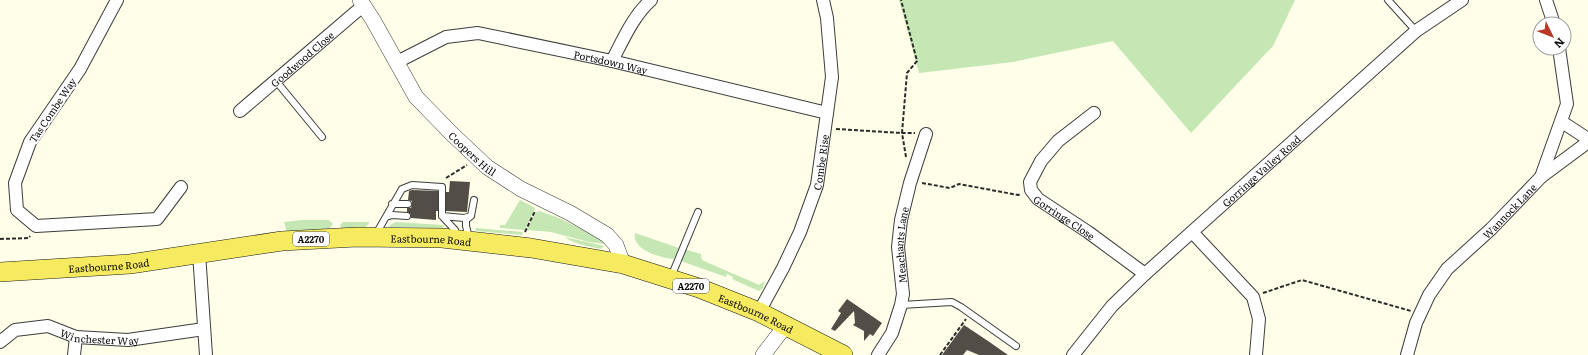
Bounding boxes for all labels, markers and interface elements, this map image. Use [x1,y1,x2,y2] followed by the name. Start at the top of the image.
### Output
[1532,16,1572,56] north arrow
[267,27,337,90] street label: Goodwood Close
[1551,35,1569,52] text: N
[572,46,649,77] street label: Portsdown Way
[25,74,79,145] street label: Tas Combe Way
[446,128,500,179] street label: Coopers Hill
[1218,131,1303,210] street label: Gorringe Valley Road
[808,133,831,192] street label: Combe Rise
[1479,179,1539,241] street label: Wannock Lane
[1031,191,1099,242] street label: Gorringe Close
[890,205,911,284] street label: Meachants Lane
[390,230,472,249] street label: Eastbourne Road
[293,232,329,246] road number: A2270
[68,254,150,275] street label: Eastbourne Road
[673,279,709,293] road number: A2270
[716,289,796,336] street label: Eastbourne Road
[58,324,140,348] street label: Winchester Way

